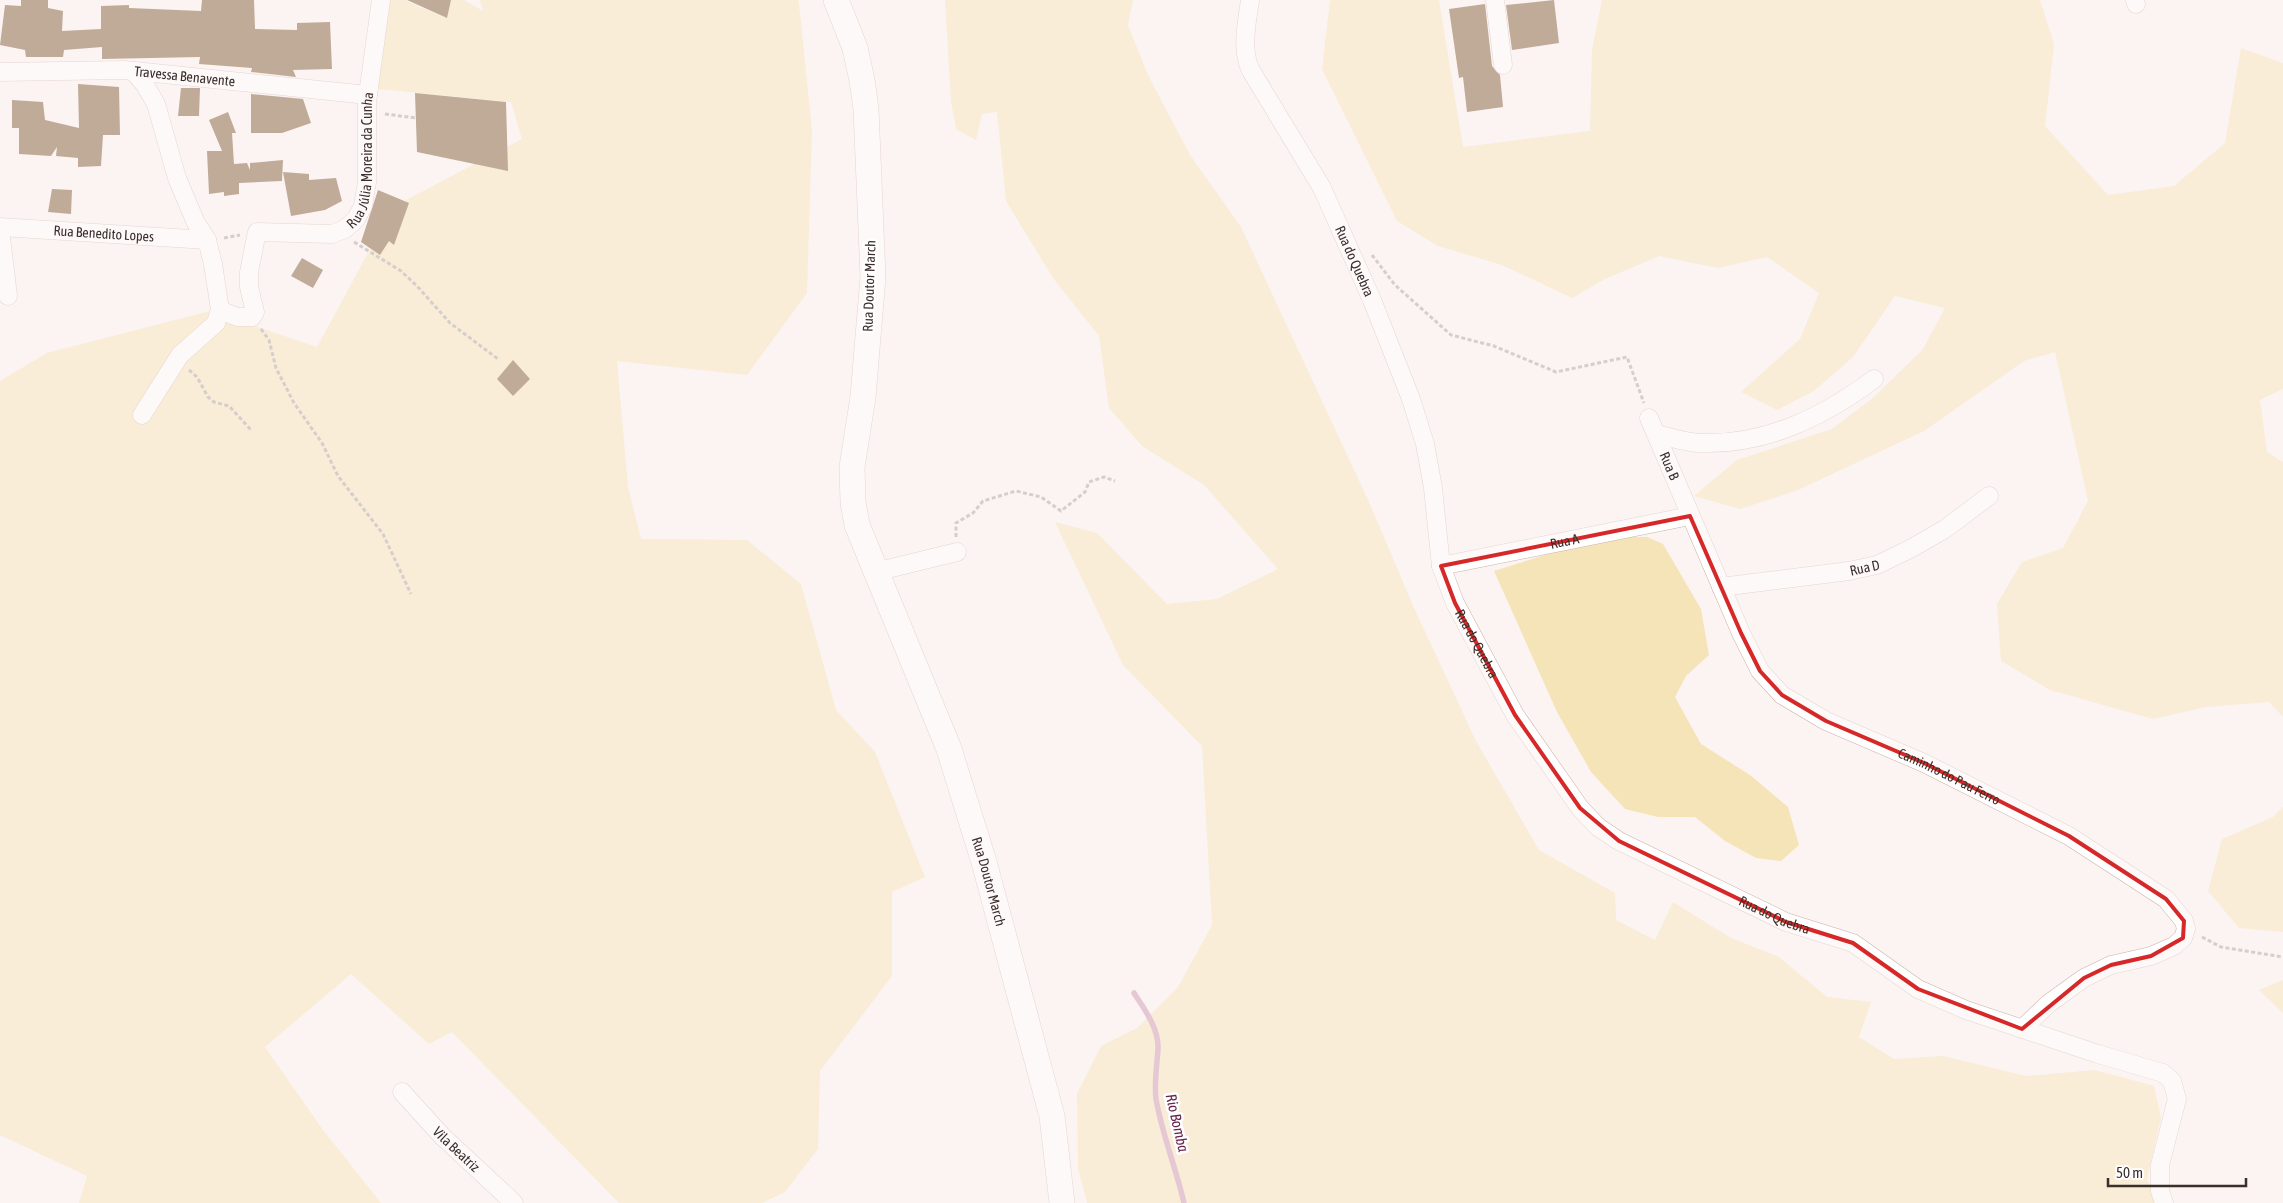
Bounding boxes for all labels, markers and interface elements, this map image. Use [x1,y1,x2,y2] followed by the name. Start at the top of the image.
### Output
[133,63,236,89] street label: Travessa Benavente
[343,91,376,232] street label: Rua Júlia Moreira da Cunha
[53,222,155,245] street label: Rua Benedito Lopes
[1332,223,1377,299] street label: Rua do Quebra
[859,240,879,332] street label: Rua Doutor March
[1656,449,1683,483] street label: Rua B
[1549,530,1580,552] street label: Rua A
[1848,557,1881,579] street label: Rua D
[1452,607,1502,681] street label: Rua do Quebra
[1896,745,2003,808] street label: Caminho do Pau Ferro
[969,835,1009,928] street label: Rua Doutor March
[1736,892,1812,937] street label: Rua do Quebra
[1163,1092,1192,1154] water label: Rio Bomba
[430,1124,483,1175] street label: Vila Beatriz
[2108,1156,2246,1188] scale bar
[2116,1164,2143,1181] text: 50 m

